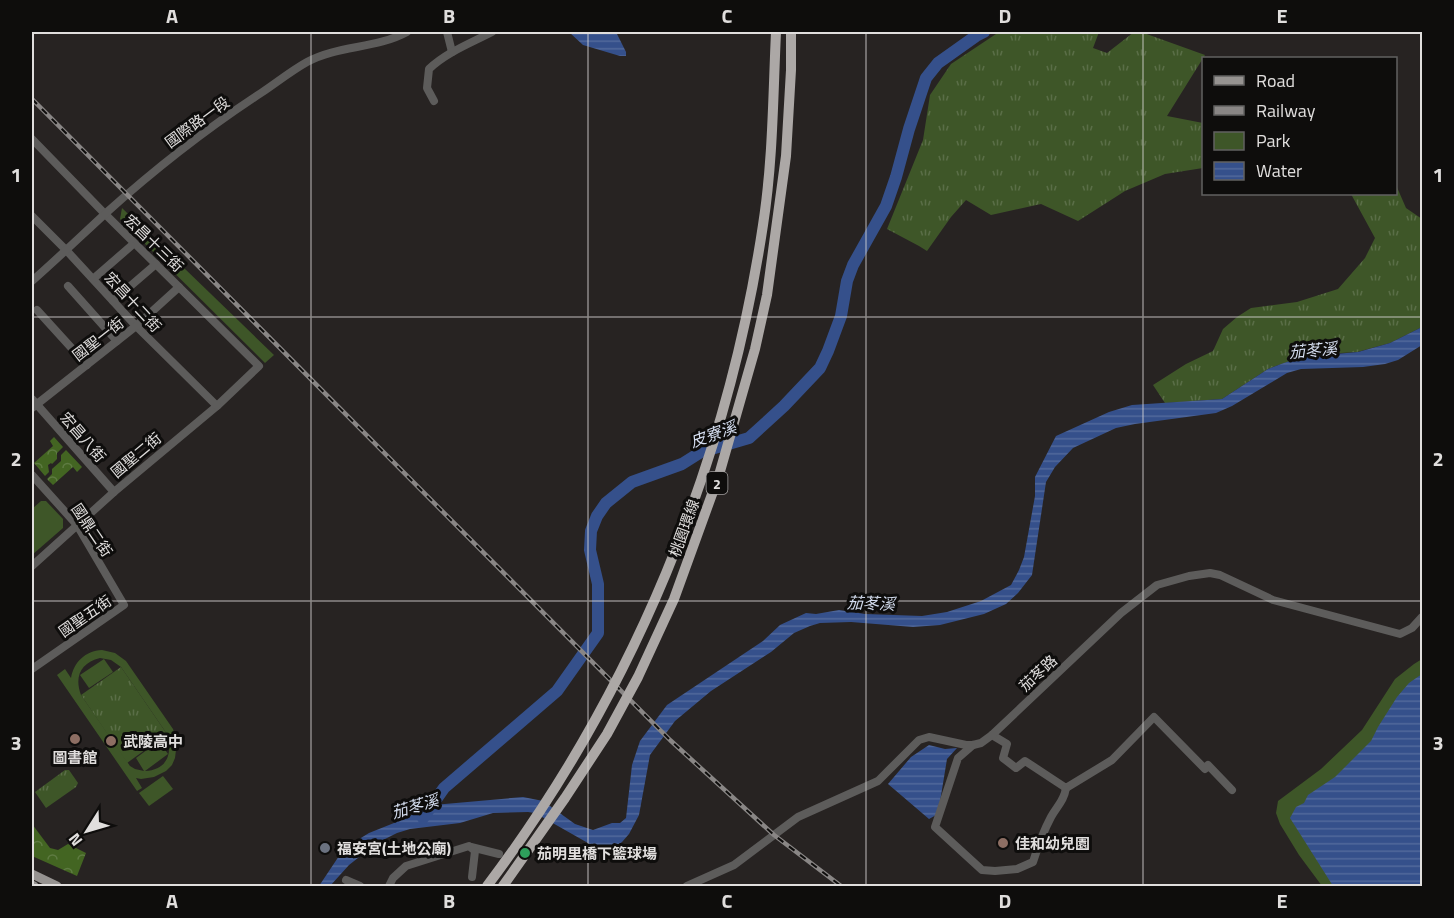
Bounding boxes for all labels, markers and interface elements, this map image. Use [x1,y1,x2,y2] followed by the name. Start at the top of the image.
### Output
[166,0,178,31] text: A
[443,0,455,31] text: B
[722,0,733,31] text: C
[999,0,1011,31] text: D
[1276,0,1288,31] text: E
[1202,57,1397,195] legend
[1256,67,1295,94] text: Road
[160,91,234,153] street label: 國際路一段
[1256,97,1316,124] text: Railway
[1256,127,1291,154] text: Park
[1256,157,1302,184] text: Water
[10,159,22,190] text: 1
[1432,159,1444,190] text: 1
[119,209,189,277] street label: 宏昌十三街
[99,267,167,337] street label: 宏昌十二街
[67,311,129,367] street label: 國聖一街
[1288,336,1340,364] water label: 茄苳溪
[55,407,111,467] street label: 宏昌八街
[686,414,742,453] water label: 皮寮溪
[106,427,166,483] street label: 國聖二街
[10,443,22,474] text: 2
[1432,443,1444,474] text: 2
[706,472,728,494] road number: 2
[663,496,705,560] street label: 桃園環線
[66,499,118,561] street label: 國鼎二街
[54,589,116,643] street label: 國聖五街
[847,590,897,616] water label: 茄苳溪
[1014,649,1062,697] street label: 茄苳路
[10,727,22,758] text: 3
[1432,727,1444,758] text: 3
[123,730,183,753] place label: 武陵高中
[68,732,82,746] marker: 圖書館
[104,734,118,748] marker: 武陵高中
[52,746,98,769] place label: 圖書館
[389,787,443,824] water label: 茄苳溪
[57,801,117,861] north arrow
[62,828,88,852] text: N
[1015,832,1090,855] place label: 佳和幼兒園
[996,836,1010,850] marker: 佳和幼兒園
[337,837,452,860] place label: 福安宮(土地公廟)
[318,841,332,855] marker: 福安宮(土地公廟)
[537,842,657,865] place label: 茄明里橋下籃球場
[518,846,532,860] marker: 茄明里橋下籃球場
[166,885,178,916] text: A
[443,885,455,916] text: B
[722,885,733,916] text: C
[999,885,1011,916] text: D
[1276,885,1288,916] text: E

